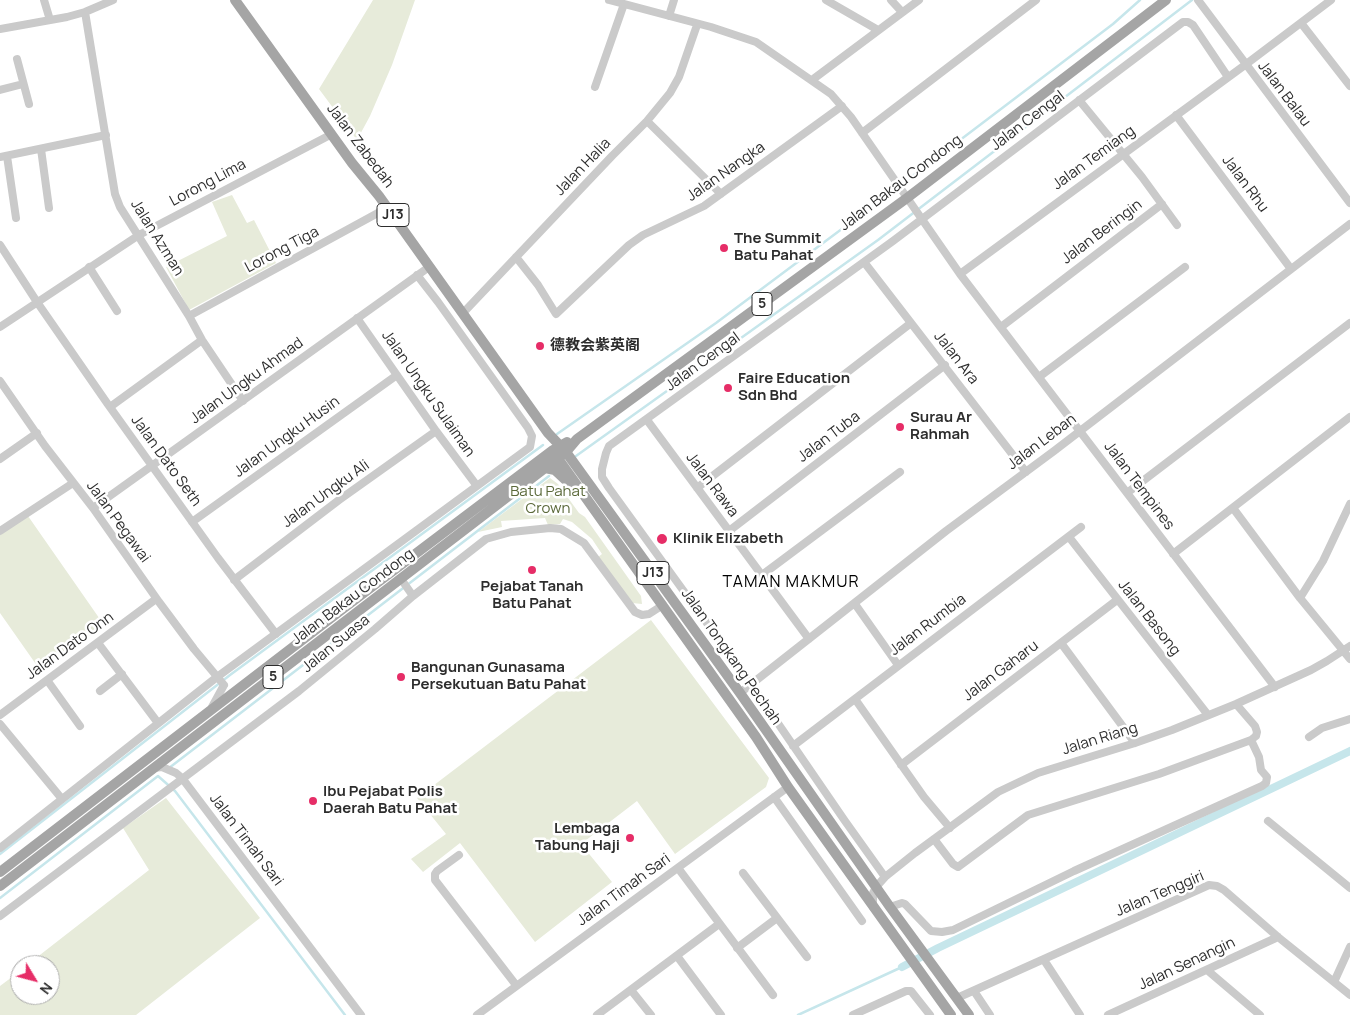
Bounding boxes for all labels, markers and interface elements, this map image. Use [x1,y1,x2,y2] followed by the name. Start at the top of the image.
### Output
[1254,58,1314,130] street label: Jalan Balau
[987,87,1069,155] street label: Jalan Cengal
[323,101,397,191] street label: Jalan Zabedah
[1049,122,1139,194] street label: Jalan Temiang
[836,131,966,235] street label: Jalan Bakau Condong
[551,135,615,199] street label: Jalan Halia
[683,138,769,206] street label: Jalan Nangka
[1218,152,1272,216] street label: Jalan Rhu
[167,155,249,211] street label: Lorong Lima
[1058,196,1146,268] street label: Jalan Beringin
[126,197,188,279] street label: Jalan Azman
[377,204,409,226] road number: J13
[242,223,322,277] street label: Lorong Tiga
[734,230,821,265] place label: The Summit Batu Pahat
[718,242,730,254] marker: The Summit Batu Pahat
[752,292,772,316] road number: 5
[378,327,478,461] street label: Jalan Ungku Sulaiman
[930,328,982,388] street label: Jalan Ara
[662,329,744,395] street label: Jalan Cengal
[187,334,307,428] street label: Jalan Ungku Ahmad
[550,337,640,355] place label: 德教会紫英阁
[534,340,546,352] marker: 德教会紫英阁
[738,370,850,405] place label: Faire Education Sdn Bhd
[722,382,734,394] marker: Faire Education Sdn Bhd
[231,393,343,481] street label: Jalan Ungku Husin
[794,408,864,466] street label: Jalan Tuba
[910,409,972,444] place label: Surau Ar Rahmah
[1004,410,1080,474] street label: Jalan Leban
[127,412,205,510] street label: Jalan Dato Seth
[894,421,906,433] marker: Surau Ar Rahmah
[1100,438,1178,534] street label: Jalan Tempines
[682,449,742,521] street label: Jalan Rawa
[279,456,373,532] street label: Jalan Ungku Ali
[82,478,154,566] street label: Jalan Pegawai
[510,483,586,518] park label: Batu Pahat Crown
[673,530,783,548] place label: Klinik Elizabeth
[655,532,669,546] marker: Klinik Elizabeth
[288,545,418,649] street label: Jalan Bakau Condong
[637,562,669,584] road number: J13
[526,564,538,576] marker: Pejabat Tanah Batu Pahat
[721,573,861,593] district label: TAMAN MAKMUR
[1114,577,1184,659] street label: Jalan Basong
[481,578,583,613] place label: Pejabat Tanah Batu Pahat
[677,585,785,729] street label: Jalan Tongkang Pechah
[886,590,970,660] street label: Jalan Rumbia
[23,608,117,684] street label: Jalan Dato Onn
[299,611,373,677] street label: Jalan Suasa
[960,637,1042,705] street label: Jalan Gaharu
[411,659,586,694] place label: Bangunan Gunasama Persekutuan Batu Pahat
[263,666,283,689] road number: 5
[395,671,407,683] marker: Bangunan Gunasama Persekutuan Batu Pahat
[1060,719,1140,759] street label: Jalan Riang
[323,783,458,818] place label: Ibu Pejabat Polis Daerah Batu Pahat
[205,790,287,890] street label: Jalan Timah Sari
[307,795,319,807] marker: Ibu Pejabat Polis Daerah Batu Pahat
[535,820,620,855] place label: Lembaga Tabung Haji
[624,832,636,844] marker: Lembaga Tabung Haji
[574,850,674,930] street label: Jalan Timah Sari
[1113,867,1207,921] street label: Jalan Tenggiri
[1136,934,1238,994] street label: Jalan Senangin
[10,955,60,1005] north arrow
[36,979,57,998] text: N

